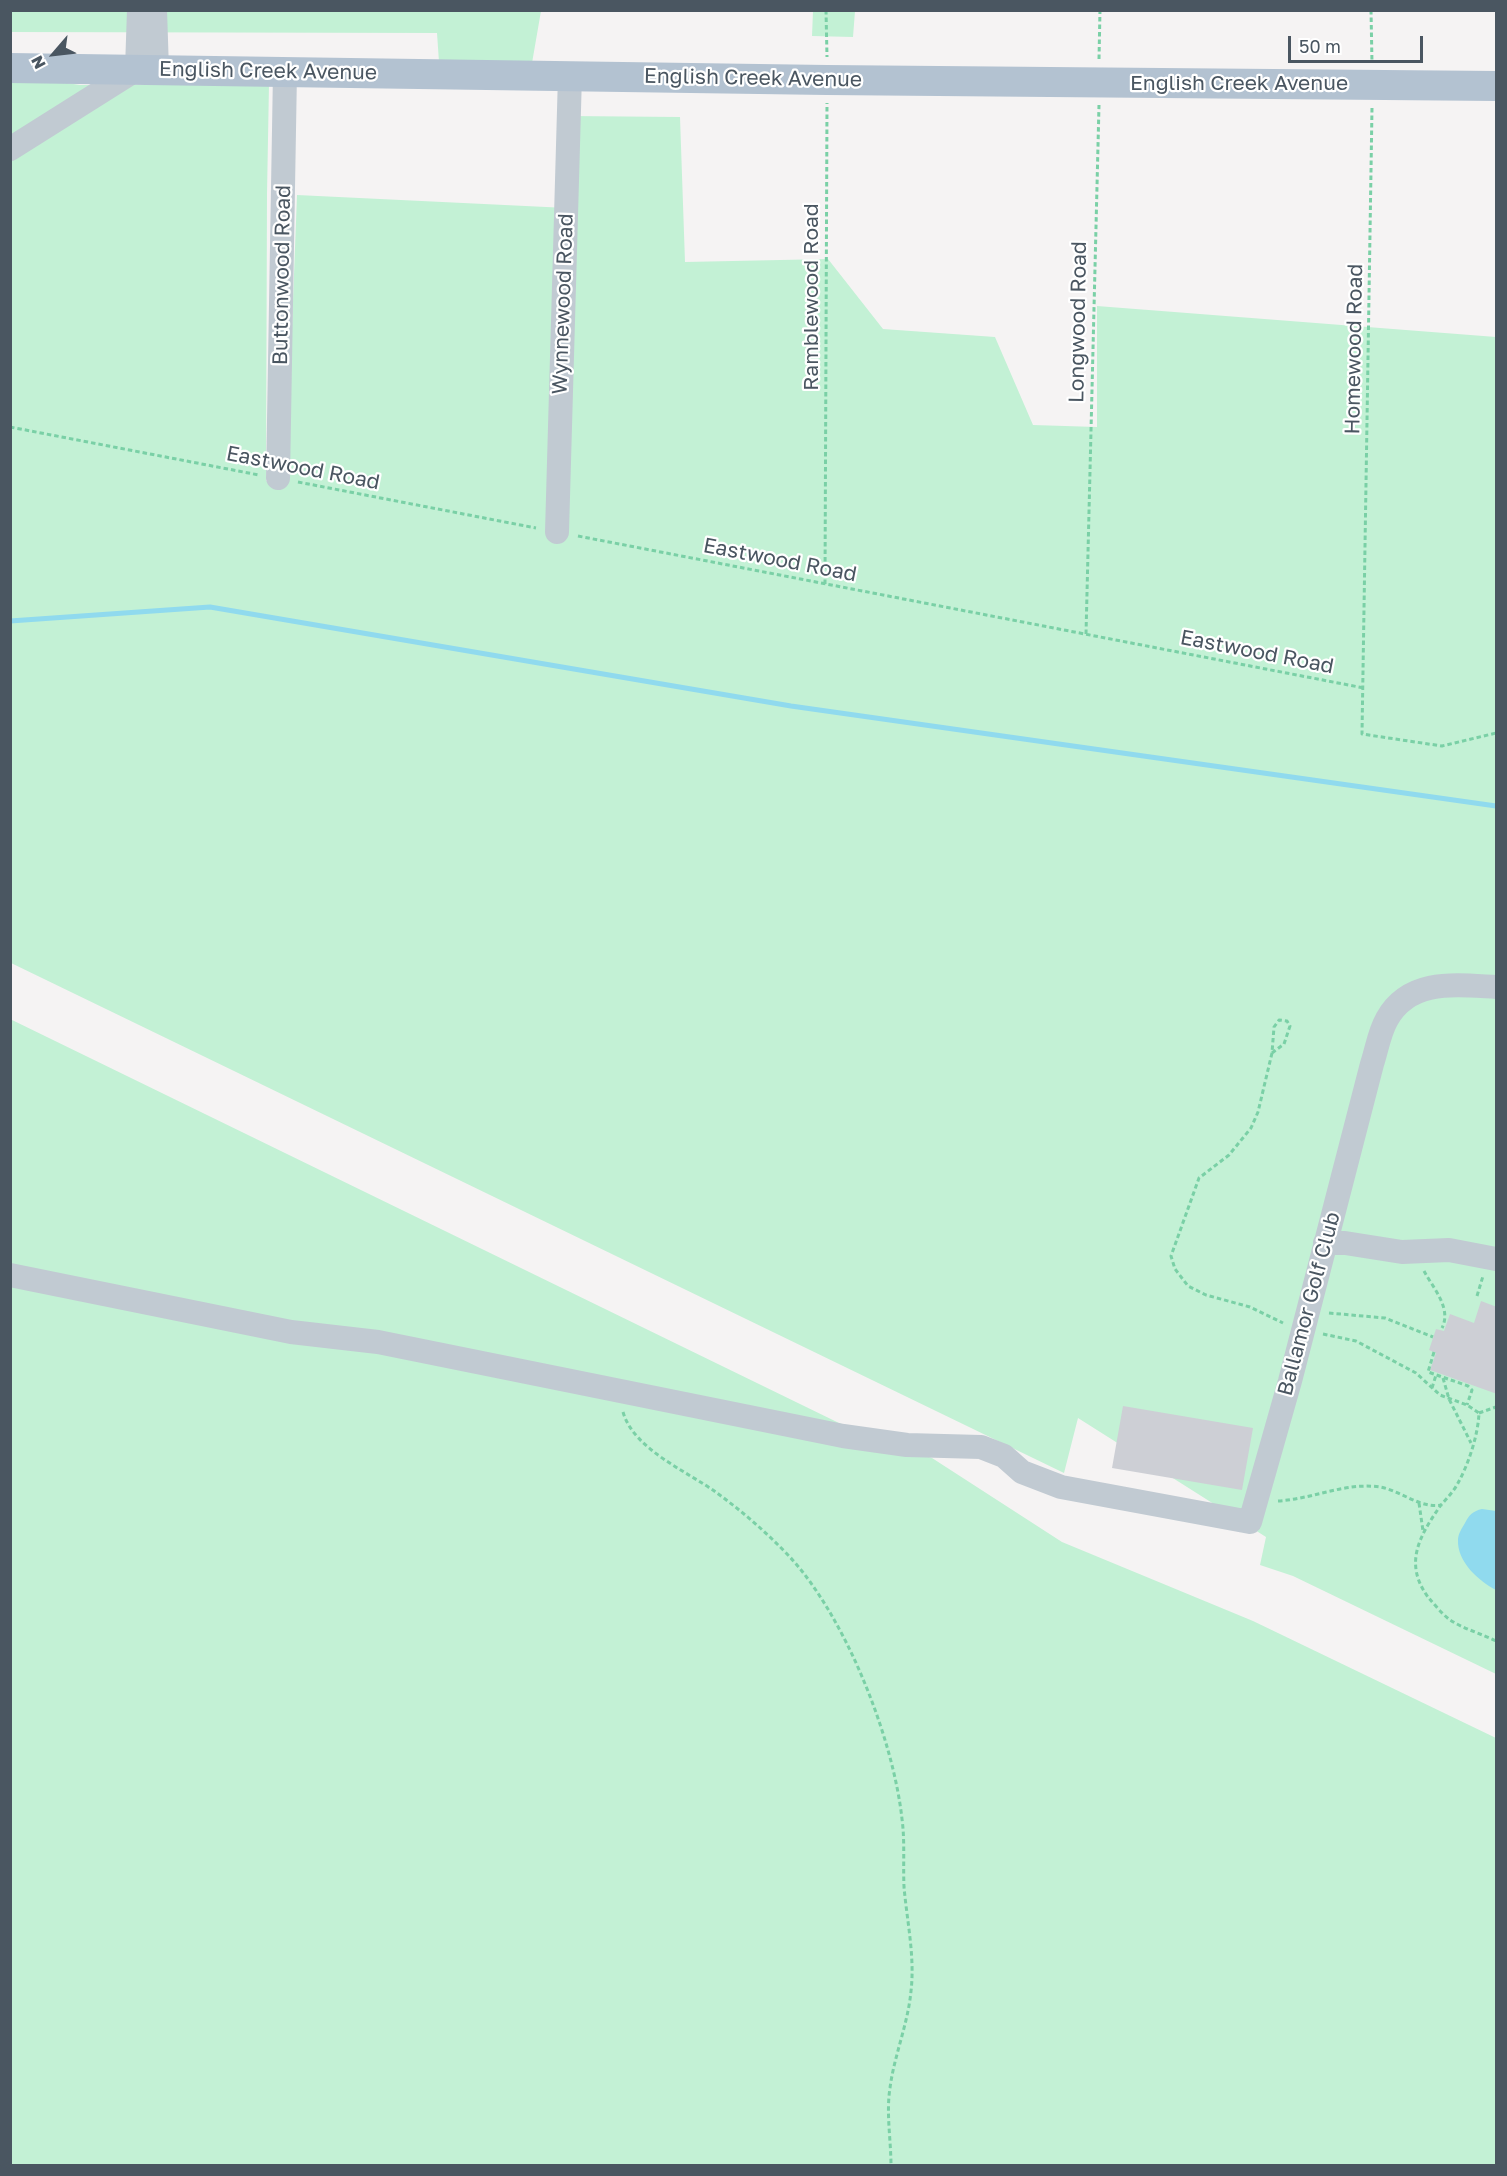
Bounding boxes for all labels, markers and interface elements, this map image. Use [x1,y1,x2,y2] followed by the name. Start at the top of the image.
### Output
[24,24,84,84] north arrow
[1291,24,1426,62] scale bar
[1299,35,1341,57] text: 50 m
[26,52,50,73] text: N
[159,56,377,86] street label: English Creek Avenue
[644,63,862,93] street label: English Creek Avenue
[1130,70,1348,96] street label: English Creek Avenue
[268,185,296,365] street label: Buttonwood Road
[798,203,824,391] street label: Ramblewood Road
[547,213,579,395] street label: Wynnewood Road
[1064,241,1092,403] street label: Longwood Road
[1340,263,1368,435] street label: Homewood Road
[224,441,382,495] street label: Eastwood Road
[701,533,859,587] street label: Eastwood Road
[1178,625,1336,679] street label: Eastwood Road
[1272,1209,1346,1399] street label: Ballamor Golf Club

